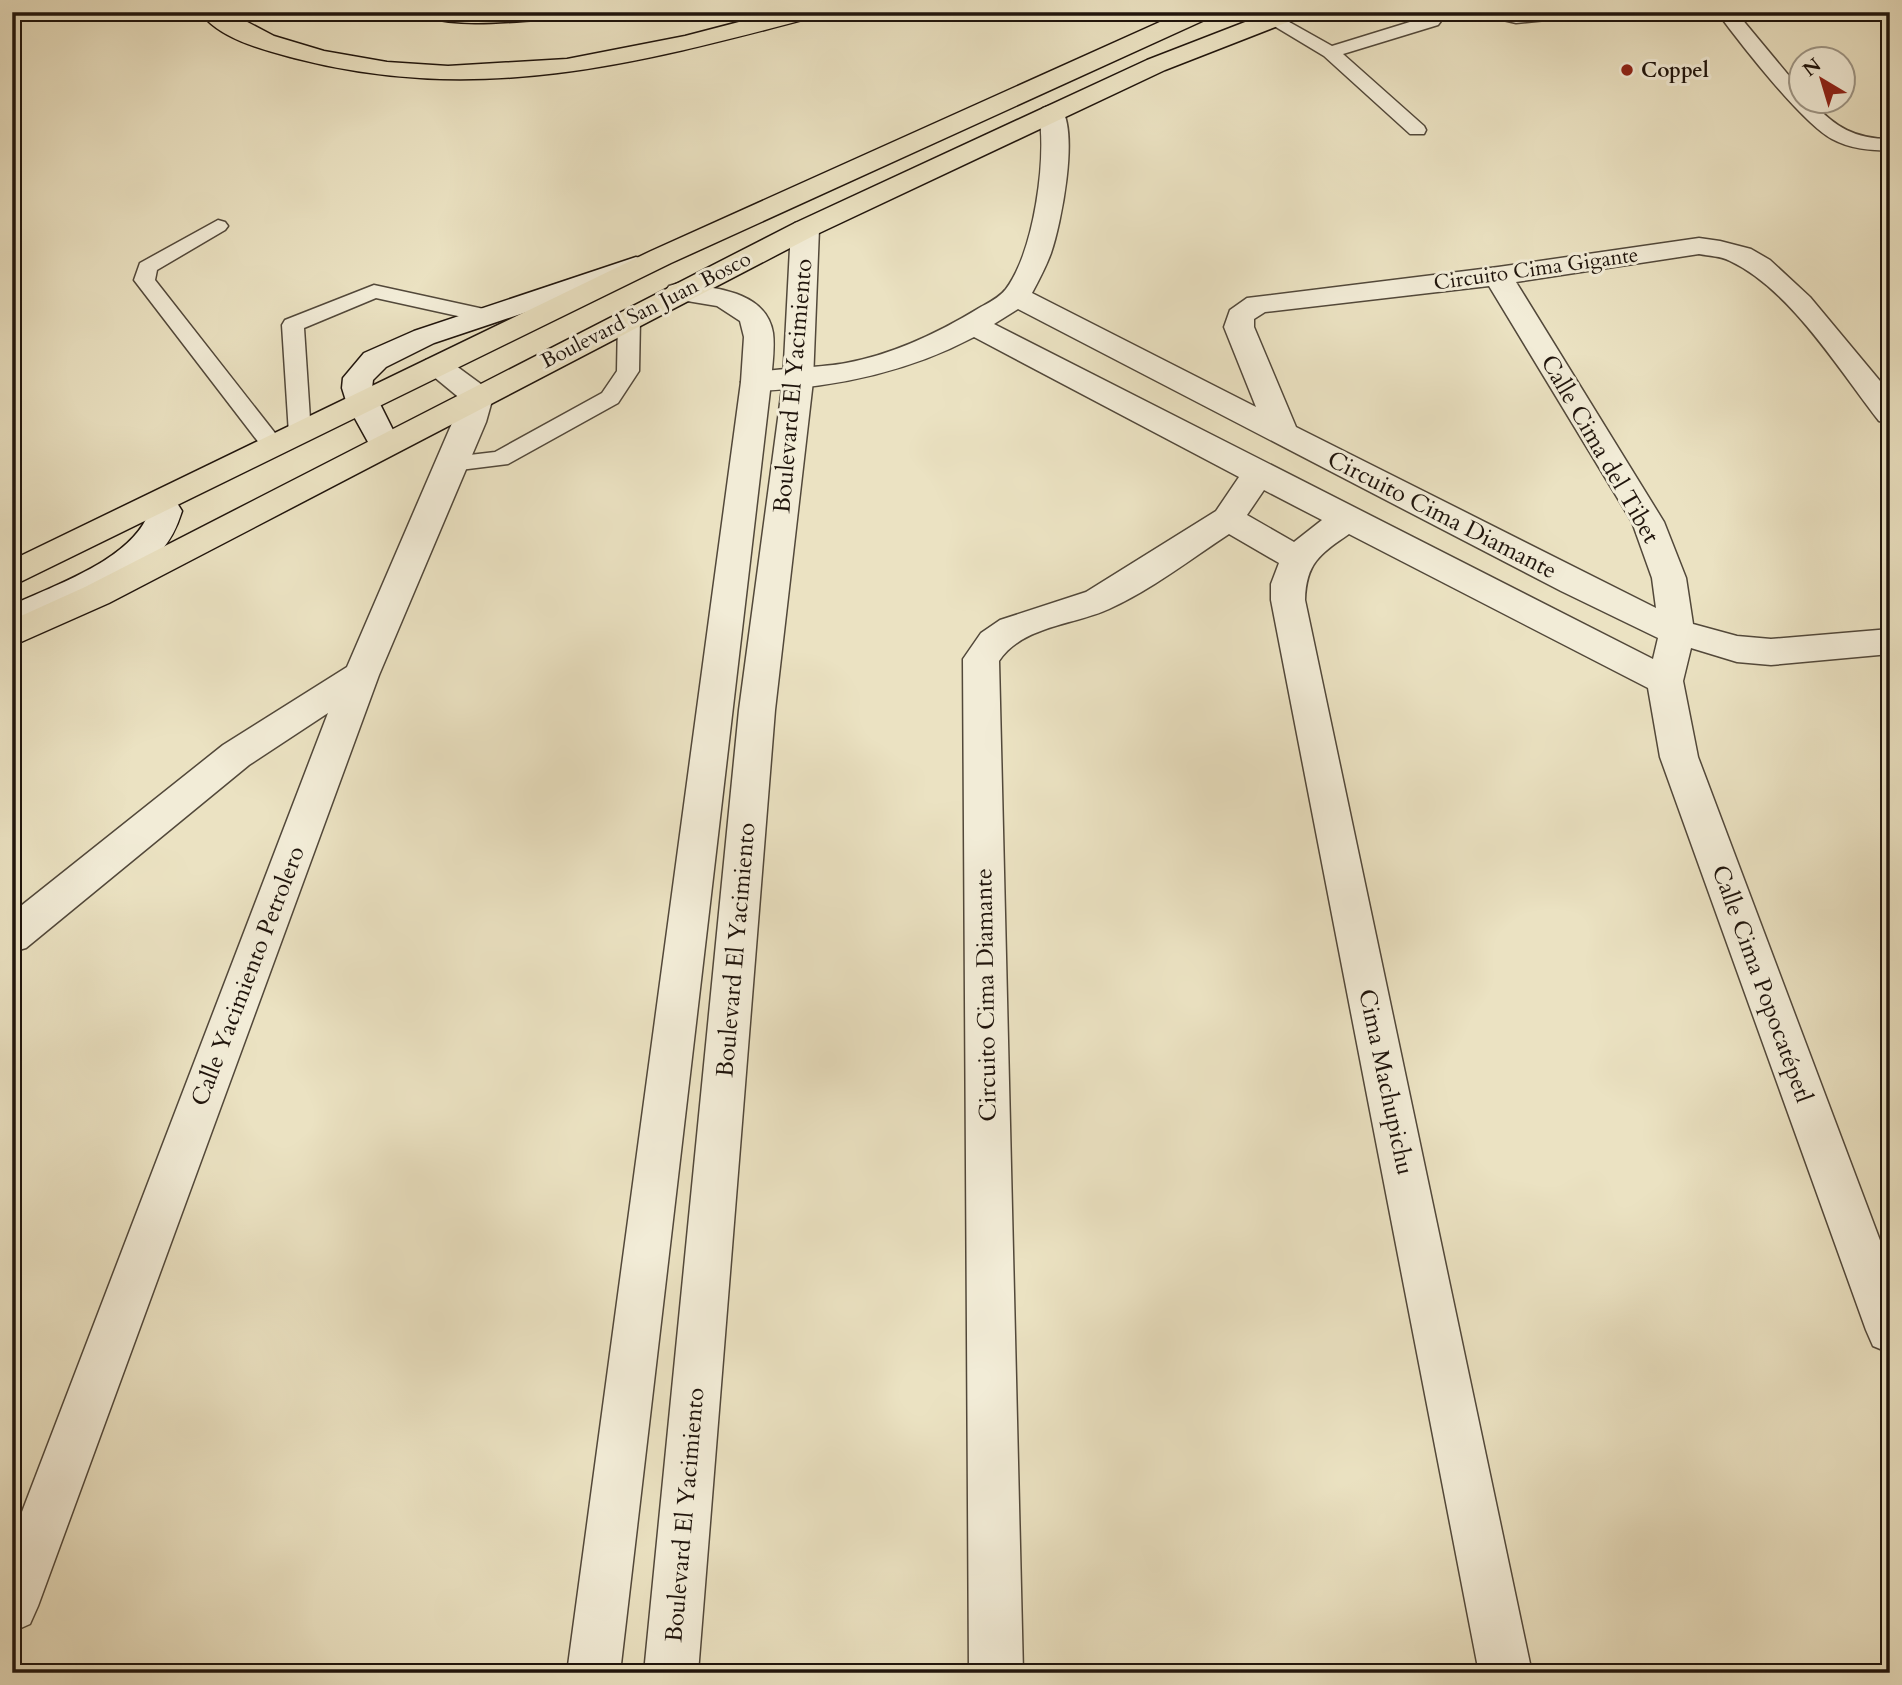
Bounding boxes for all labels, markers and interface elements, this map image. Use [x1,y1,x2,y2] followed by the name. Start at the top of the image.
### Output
[1786,46,1856,116] north arrow
[1798,52,1827,83] text: N
[1641,56,1709,85] place label: Coppel
[1619,62,1635,78] marker: Coppel
[1432,240,1640,298] street label: Circuito Cima Gigante
[536,244,756,376] street label: Boulevard San Juan Bosco
[765,257,821,515] street label: Boulevard El Yacimiento
[1533,349,1668,550] street label: Calle Cima del Tibet
[1322,443,1562,587] street label: Circuito Cima Diamante
[708,821,764,1079] street label: Boulevard El Yacimiento
[183,841,313,1111] street label: Calle Yacimiento Petrolero
[1704,861,1820,1107] street label: Calle Cima Popocatépetl
[967,868,1005,1122] street label: Circuito Cima Diamante
[1350,986,1422,1178] street label: Cima Machupichu
[657,1386,713,1644] street label: Boulevard El Yacimiento

